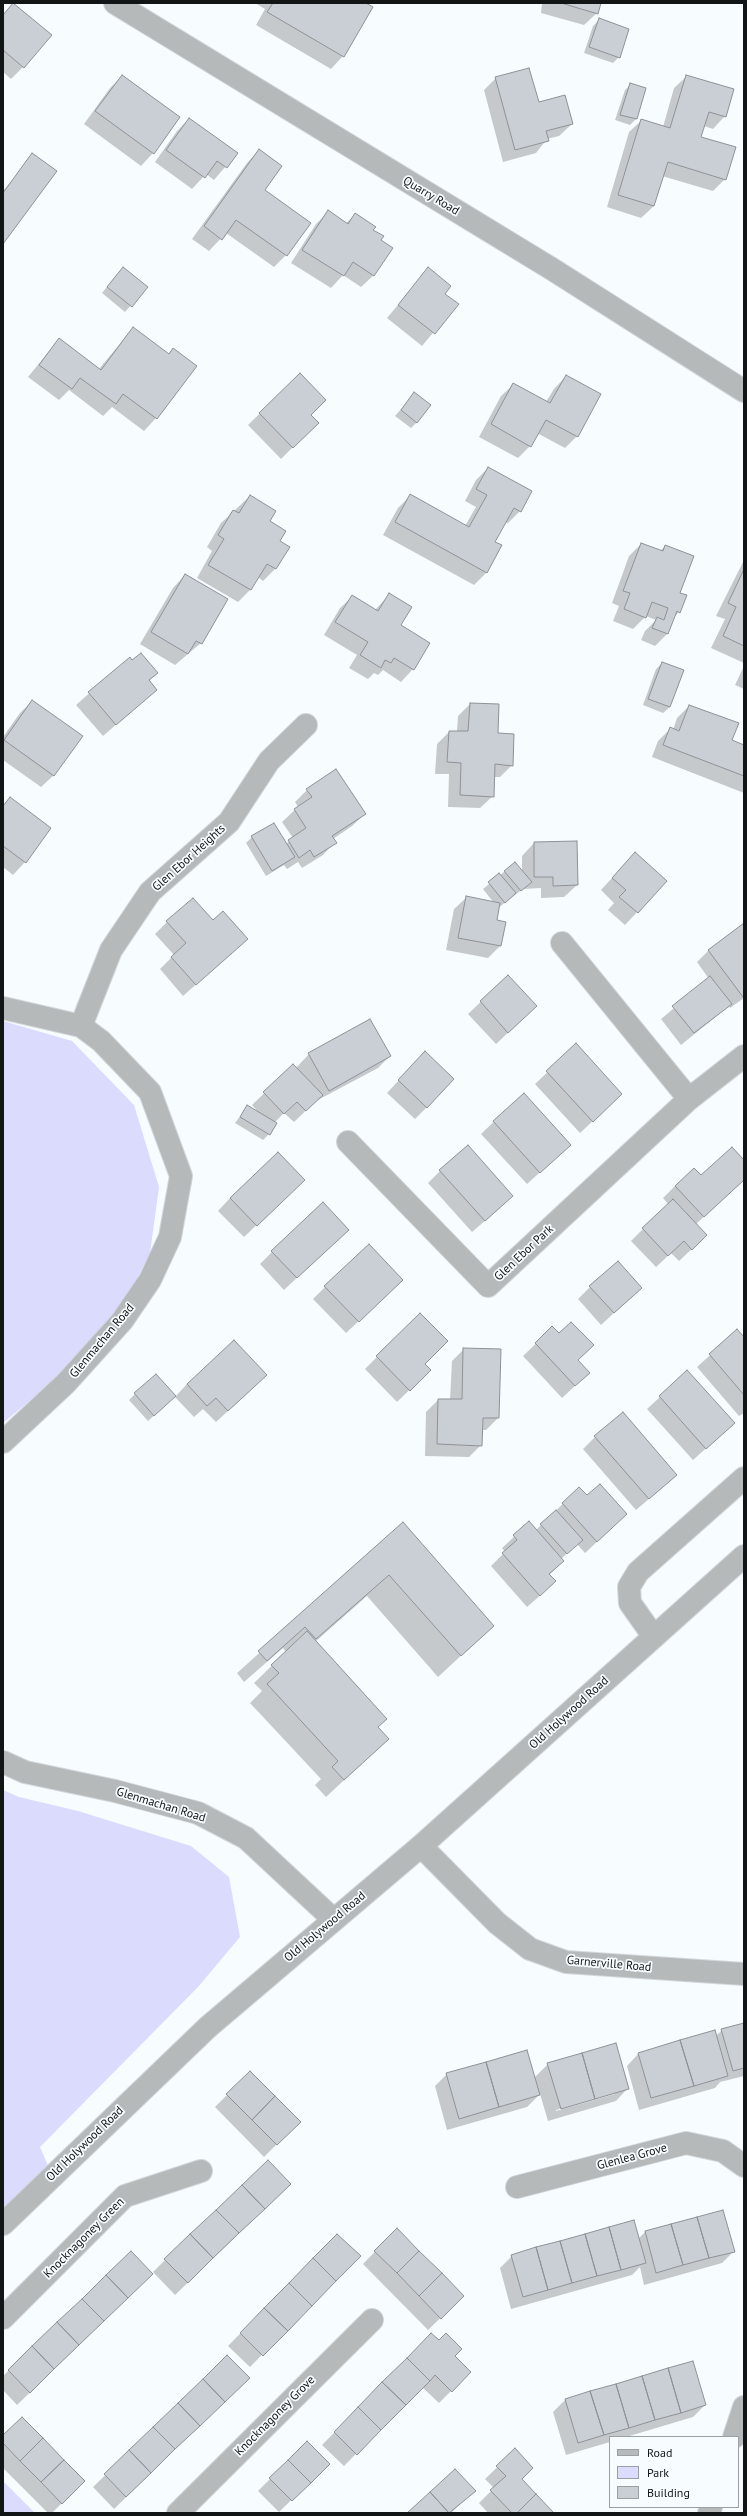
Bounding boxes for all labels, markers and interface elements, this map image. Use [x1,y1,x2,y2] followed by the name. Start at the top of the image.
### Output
[400,174,462,218] street label: Quarry Road
[150,822,228,894] street label: Glen Ebor Heights
[492,1222,556,1284] street label: Glen Ebor Park
[67,1301,137,1381] street label: Glenmachan Road
[526,1674,612,1752] street label: Old Holywood Road
[115,1785,207,1825] street label: Glenmachan Road
[281,1889,369,1965] street label: Old Holywood Road
[566,1953,652,1975] street label: Garnerville Road
[43,2104,127,2184] street label: Old Holywood Road
[595,2141,669,2173] street label: Glenlea Grove
[41,2195,127,2281] street label: Knocknagoney Green
[232,2373,318,2459] street label: Knocknagoney Grove
[609,2436,739,2508] legend
[647,2445,672,2460] text: Road
[647,2465,669,2480] text: Park
[647,2485,690,2500] text: Building

